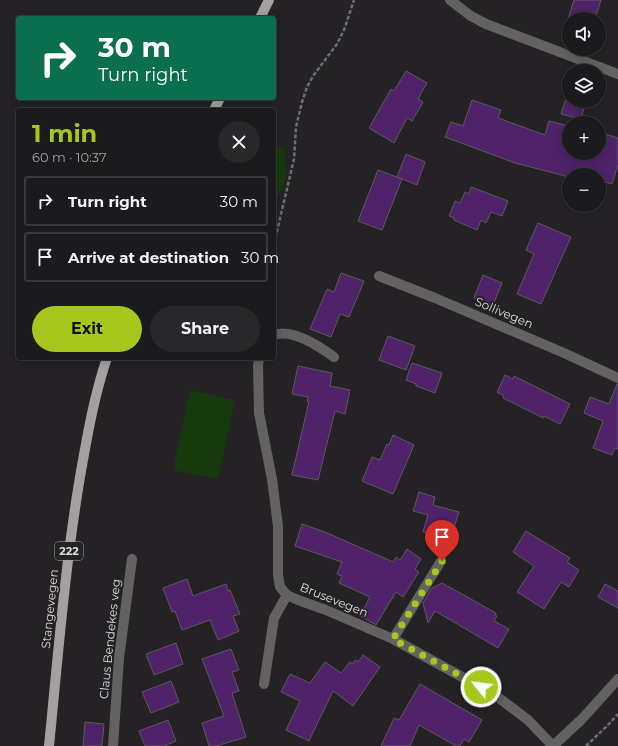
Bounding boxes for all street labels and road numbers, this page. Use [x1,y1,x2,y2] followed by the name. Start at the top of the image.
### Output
[473,294,536,332] street label: Sollivegen
[55,542,83,560] road number: 222
[38,569,61,649] street label: Stangevegen
[96,578,123,700] street label: Claus Bendekes veg
[298,579,370,620] street label: Brusevegen

